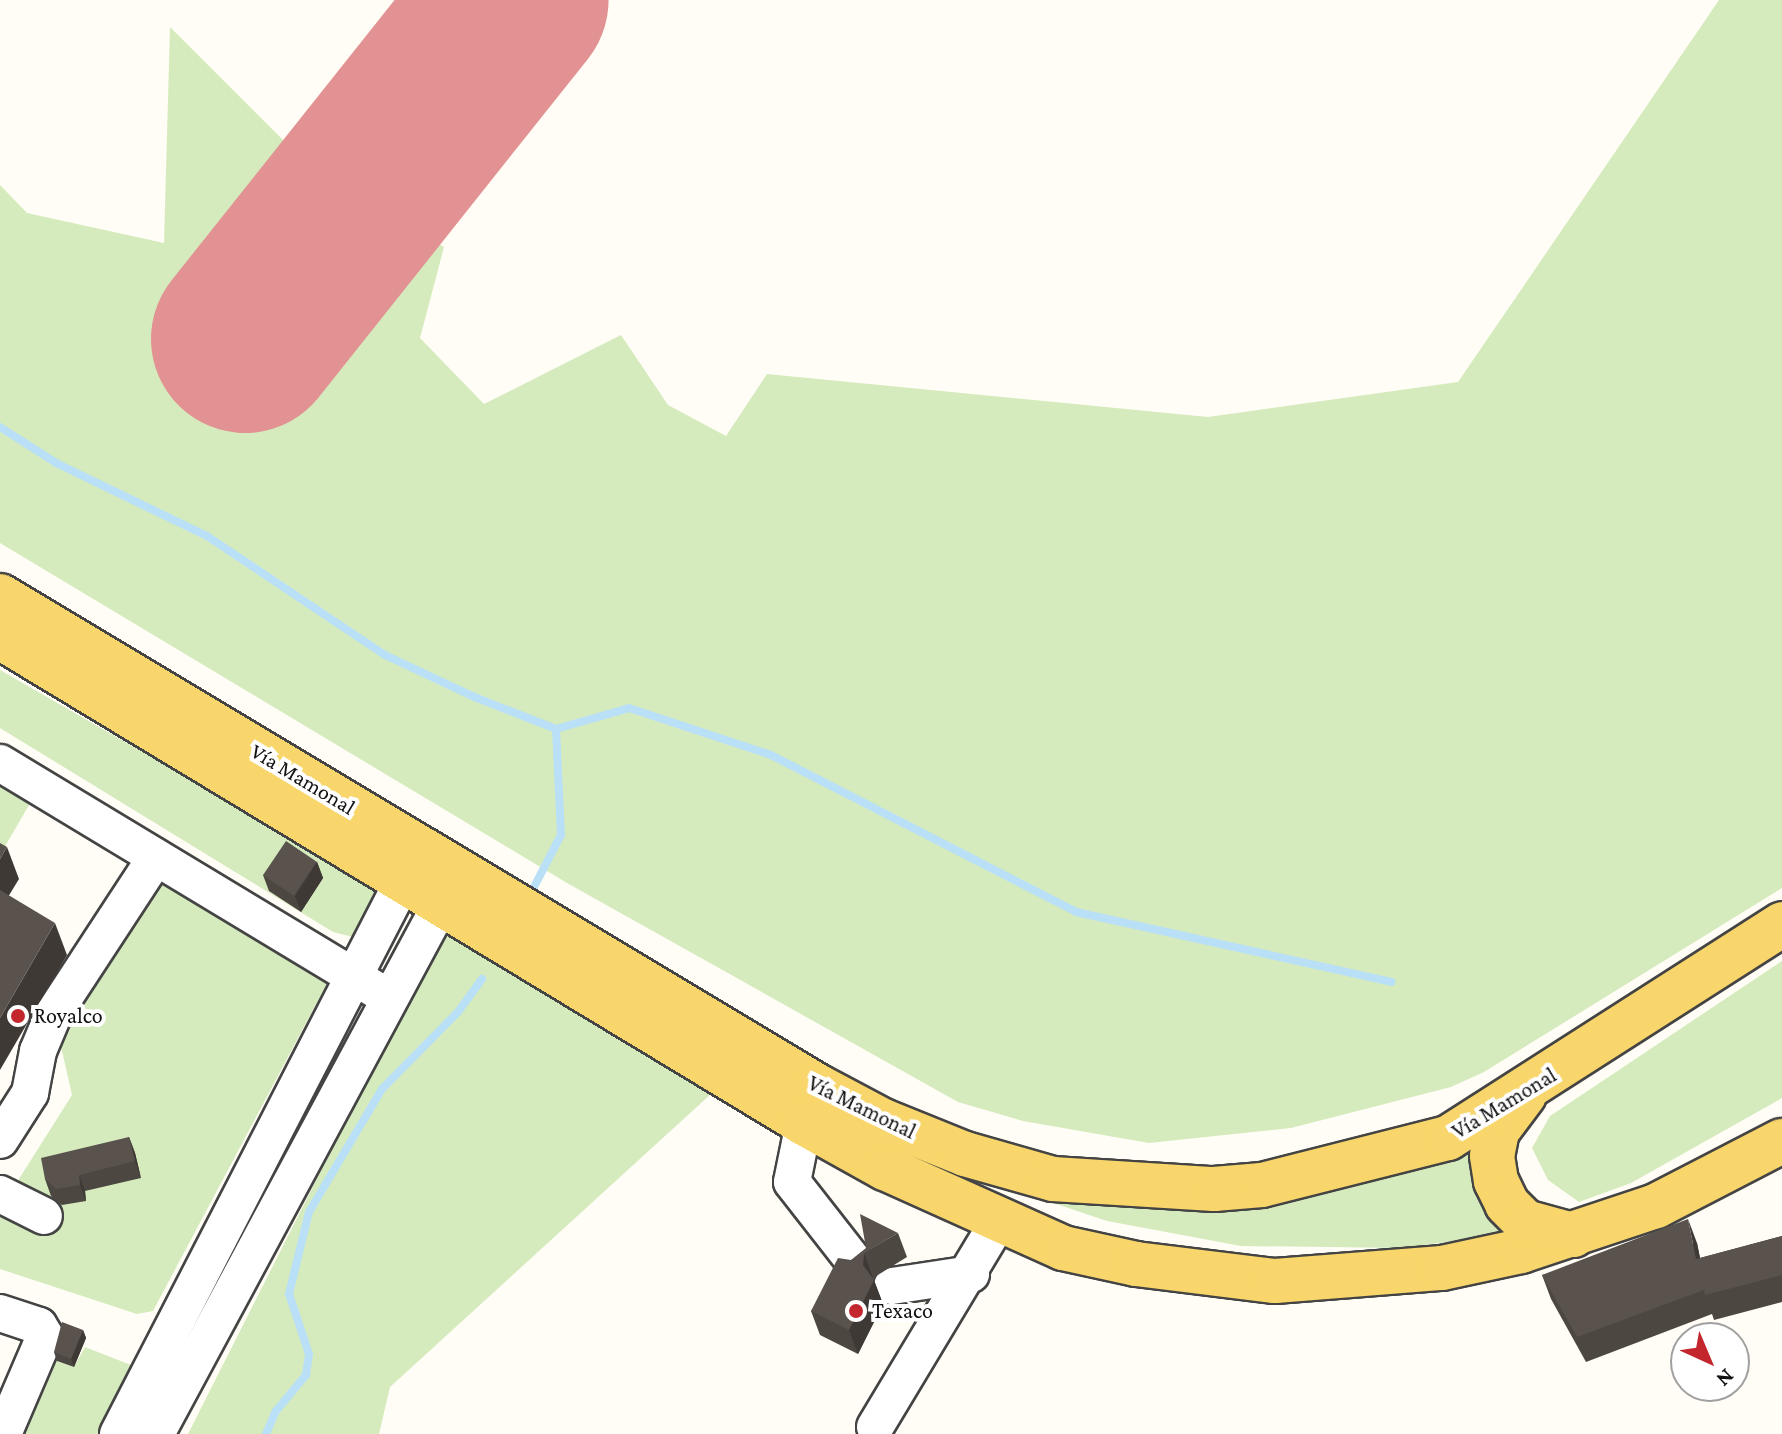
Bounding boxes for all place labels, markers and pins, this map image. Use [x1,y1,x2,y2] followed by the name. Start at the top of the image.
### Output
[34,1003,103,1029] place label: Royalco
[9,1007,27,1025] marker: Royalco
[872,1298,933,1324] place label: Texaco
[847,1302,865,1320] marker: Texaco

